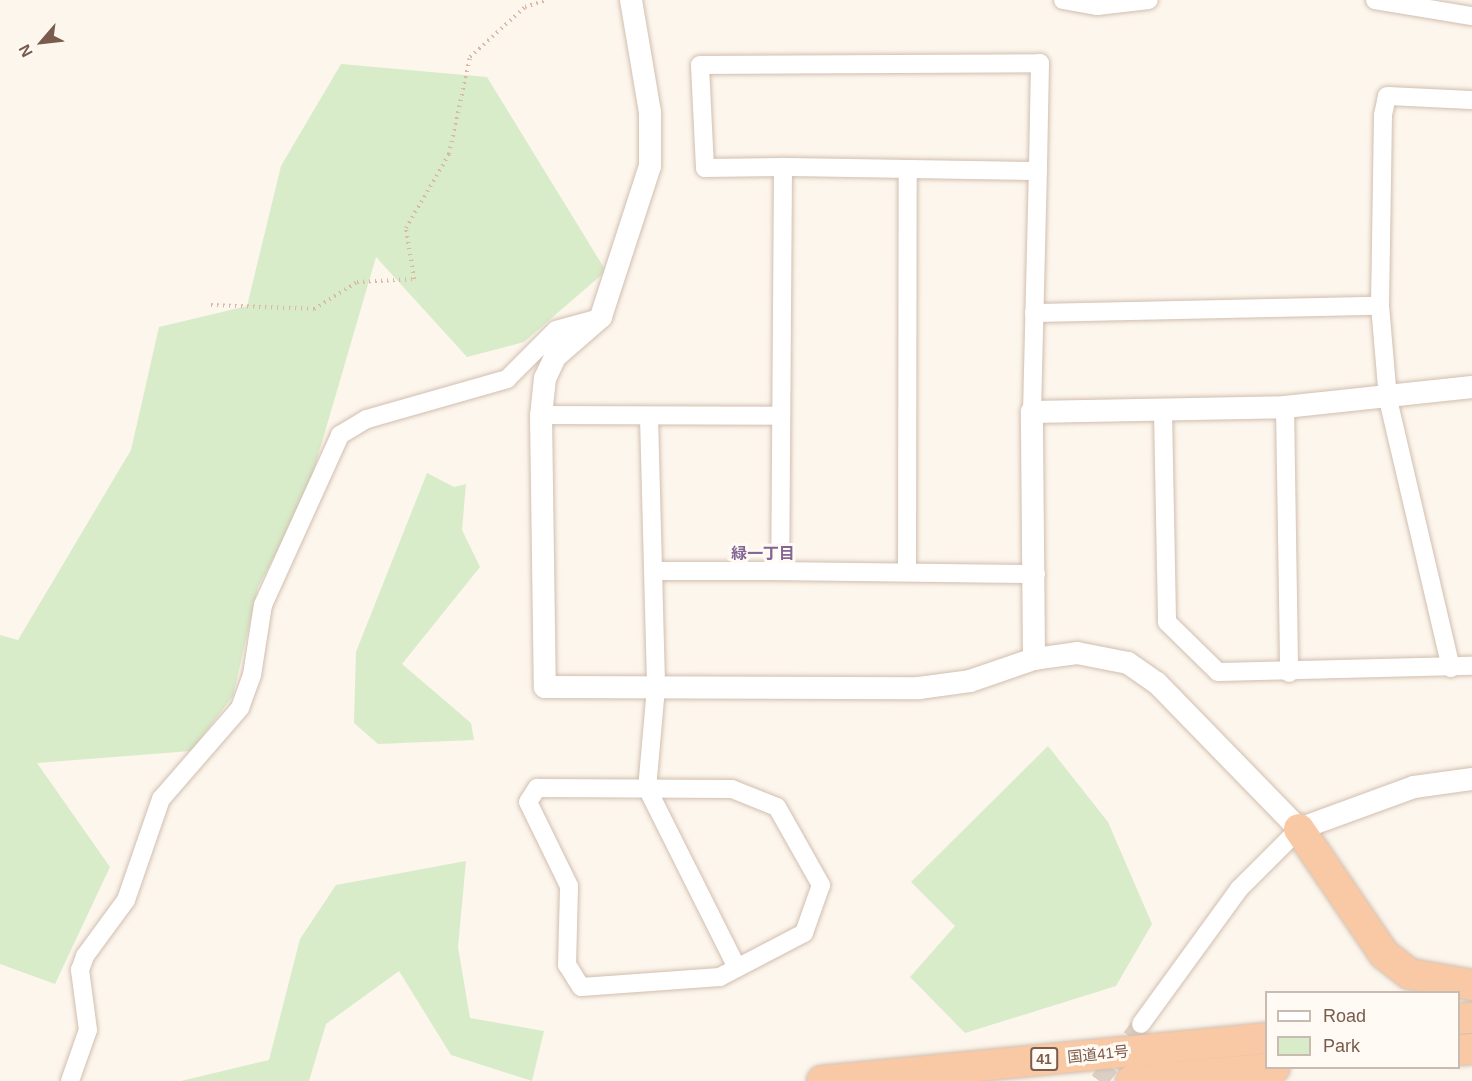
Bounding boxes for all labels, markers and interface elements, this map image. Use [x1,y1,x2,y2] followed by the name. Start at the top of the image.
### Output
[12,12,72,72] north arrow
[15,42,36,60] text: N
[731,544,795,564] district label: 緑一丁目
[1265,991,1460,1069] legend
[1323,1006,1366,1026] text: Road
[1323,1036,1360,1056] text: Park
[1066,1042,1130,1066] street label: 国道41号
[1029,1048,1059,1070] road number: 41

